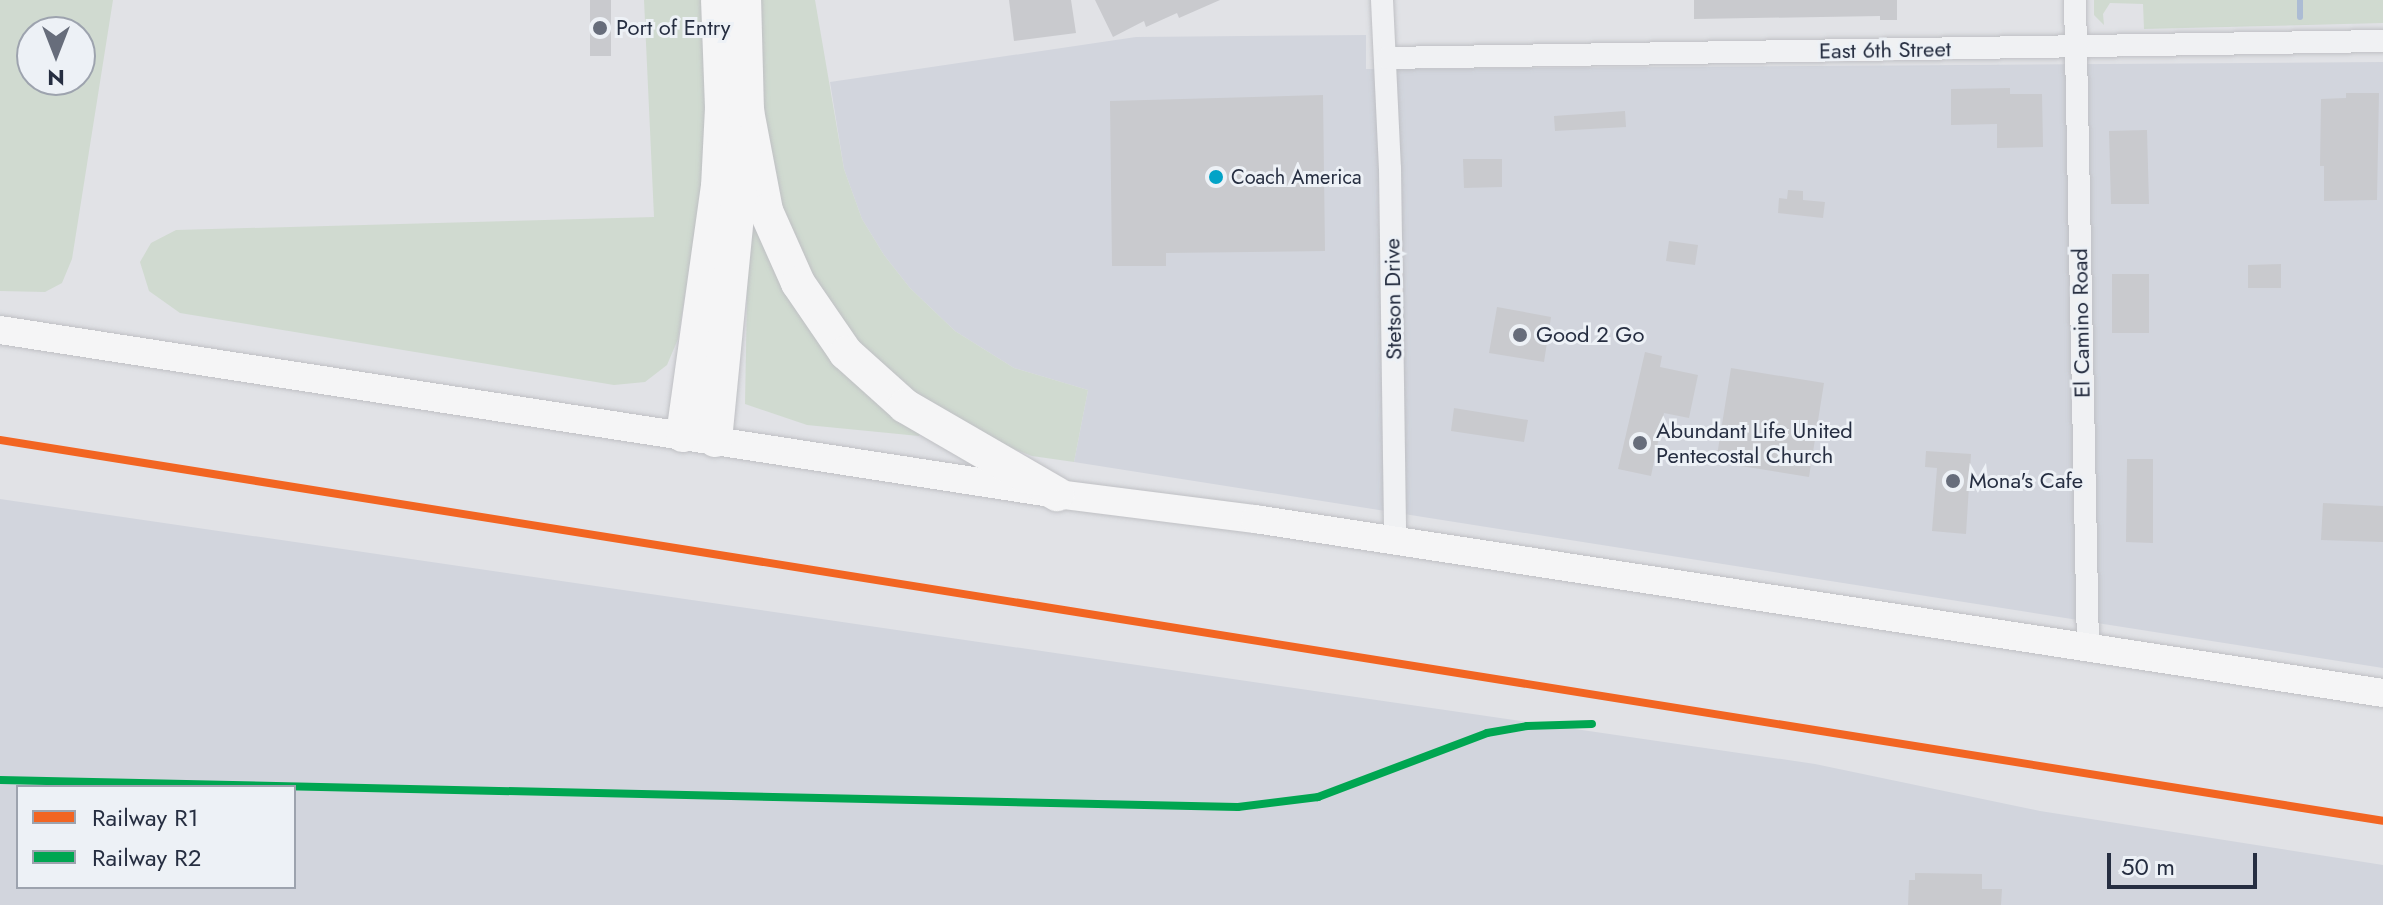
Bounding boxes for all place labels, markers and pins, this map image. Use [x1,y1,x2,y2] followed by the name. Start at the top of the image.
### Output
[616,15,731,41] place label: Port of Entry
[591,19,609,37] marker: Port of Entry
[1231,165,1362,189] place label: Coach America
[1208,169,1224,185] marker: Coach America
[1536,322,1644,348] place label: Good 2 Go
[1511,326,1529,344] marker: Good 2 Go
[1656,417,1853,468] place label: Abundant Life United Pentecostal Church
[1631,434,1649,452] marker: Abundant Life United Pentecostal Church
[1969,468,2083,494] place label: Mona's Cafe
[1944,472,1962,490] marker: Mona's Cafe

